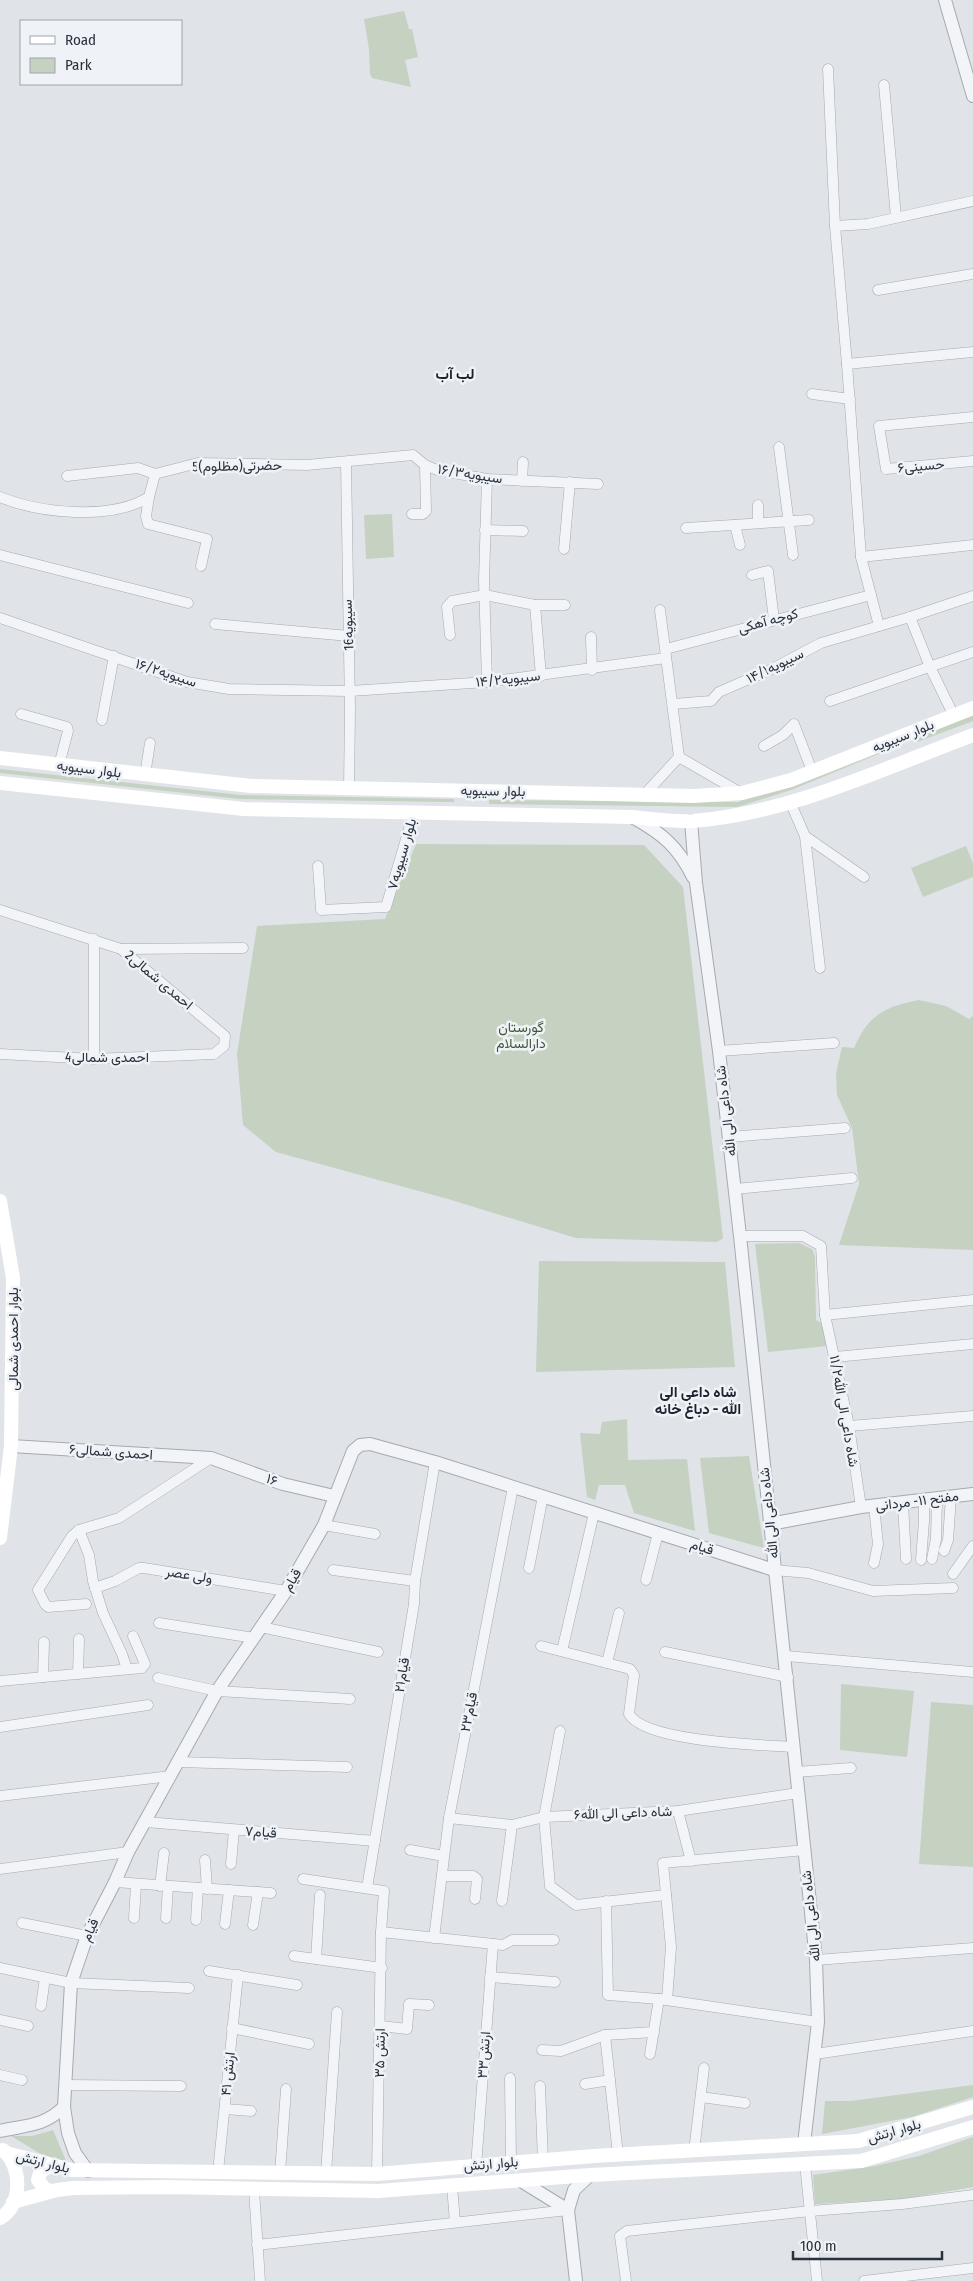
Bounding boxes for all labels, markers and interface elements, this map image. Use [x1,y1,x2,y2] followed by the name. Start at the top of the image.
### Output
[20,20,182,85] legend
[65,31,96,49] text: Road
[65,56,92,74] text: Park
[435,365,475,383] district label: لب آب
[897,455,945,477] street label: حسینی۶
[192,457,282,475] street label: 5حضرتی(مظلوم)
[436,460,504,488] street label: سیبویه۱۶/۳
[339,599,357,651] street label: سیبویه16
[736,605,800,638] street label: کوچه آهکی
[744,645,806,687] street label: سیبویه۱۴/۱
[133,655,199,691] street label: سیبویه۱۶/۲
[475,667,541,691] street label: سیبویه۱۴/۲
[870,716,936,756] street label: بلوار سیبویه
[56,757,122,781] street label: بلوار سیبویه
[460,782,526,800] street label: بلوار سیبویه
[384,816,420,892] street label: بلوار سیبویه۷
[122,947,196,1013] street label: 2احمدی شمالی
[496,1019,546,1052] park label: گورستان دارالسلام
[65,1049,149,1066] street label: 4احمدی شمالی
[712,1065,740,1157] street label: شاه داعی الی الله
[5,1287,22,1391] street label: بلوار احمدی شمالی
[826,1354,862,1468] street label: ۱۱/۲شاه داعی الی الله
[655,1383,741,1419] district label: شاه داعی الی الله - دباغ خانه
[69,1441,153,1463] street label: احمدی شمالی۶
[756,1467,782,1559] street label: شاه داعی الی الله
[264,1470,280,1490] street label: ۱۶
[874,1487,960,1517] street label: مفتح ۱۱- مردانی
[688,1535,716,1559] street label: قیام
[163,1563,214,1587] street label: ولی عصر
[279,1566,305,1594] street label: قیام
[391,1656,413,1694] street label: قیام۲۱
[457,1691,481,1733] street label: قیام۲۳
[574,1803,672,1823] street label: شاه داعی الی الله۶
[245,1822,277,1842] street label: قیام۷
[798,1870,824,1962] street label: شاه داعی الی الله
[77,1916,103,1944] street label: قیام
[371,2028,389,2078] street label: ارتش ۳۵
[474,2031,494,2079] street label: ارتش۳۳
[217,2051,239,2097] street label: ارتش ۴۱
[865,2115,923,2147] street label: بلوار ارتش
[14,2147,72,2177] street label: بلوار ارتش
[463,2153,519,2175] street label: بلوار ارتش
[793,2228,942,2260] scale bar
[800,2237,837,2255] text: 100 m

